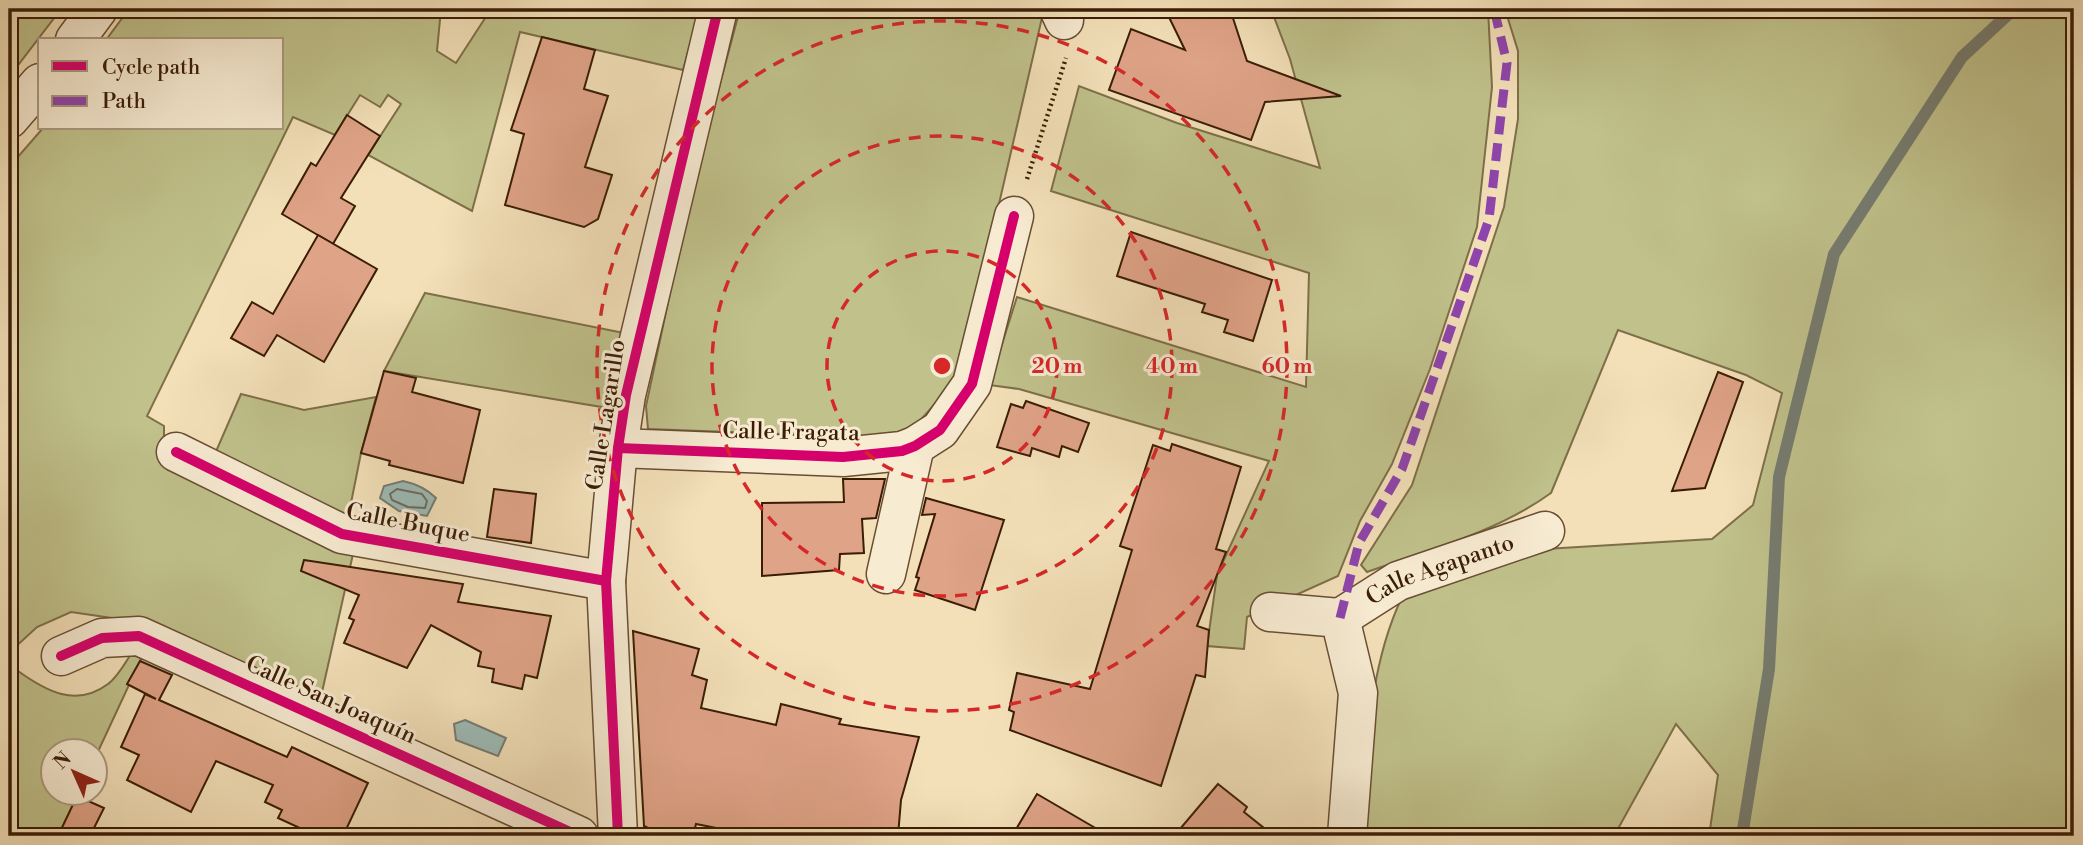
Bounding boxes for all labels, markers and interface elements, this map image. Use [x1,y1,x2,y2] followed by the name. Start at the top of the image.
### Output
[38,38,284,130] legend
[102,55,201,81] text: Cycle path
[102,89,147,115] text: Path
[580,338,632,492] street label: Calle Lagarillo
[930,354,954,378] centre of rings
[1032,354,1082,380] text: 20 m
[1146,354,1198,380] text: 40 m
[1262,354,1312,380] text: 60 m
[722,417,860,447] street label: Calle Fragata
[344,497,472,549] street label: Calle Buque
[1361,529,1518,612] street label: Calle Agapanto
[241,650,421,750] street label: Calle San Joaquín
[38,736,108,806] north arrow
[49,747,76,774] text: N

